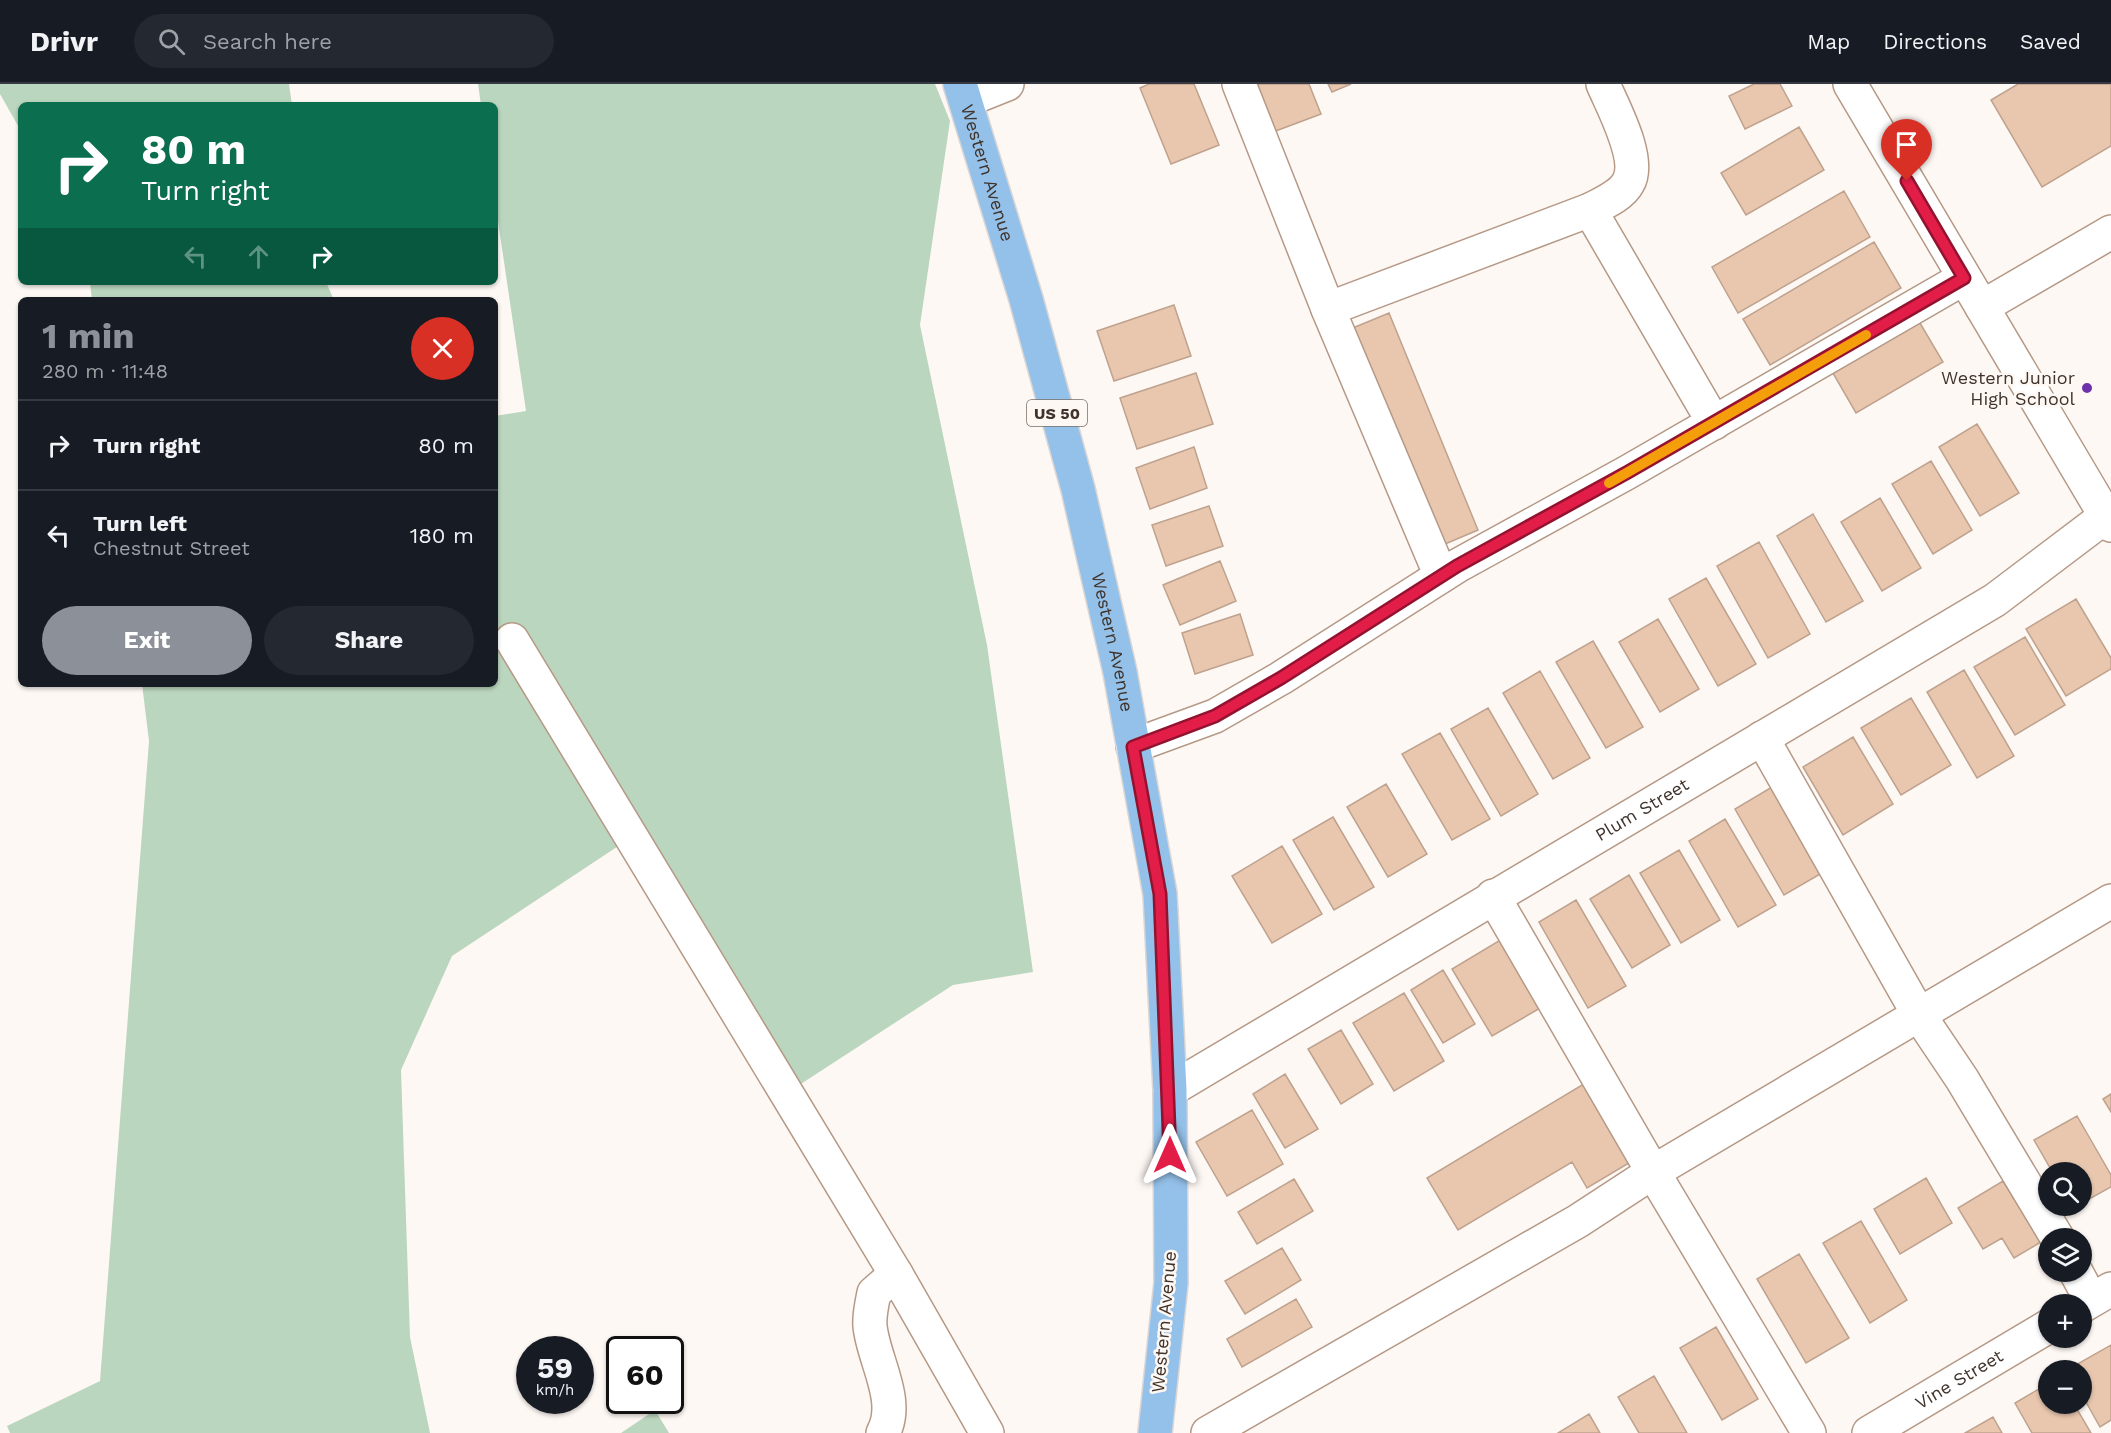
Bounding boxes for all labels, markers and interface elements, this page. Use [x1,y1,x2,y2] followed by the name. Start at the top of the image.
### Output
[134,14,554,68] search box
[30,25,98,58] text: Drivr
[155,25,188,58] icon: search
[203,29,332,54] text: Search here
[1807,29,1850,54] text: Map
[1883,29,1987,54] text: Directions
[2020,29,2081,54] text: Saved
[957,102,1019,244] street label: Western Avenue
[1881,119,1932,181] pin
[141,125,246,174] text: 80 m
[42,126,120,204] icon: right
[1890,128,1923,161] icon: arrive
[141,175,270,207] text: Turn right
[179,240,212,273] icon: left
[242,240,275,273] icon: ahead
[305,240,338,273] icon: right
[42,315,134,357] text: 1 min
[411,317,474,380] button: close
[42,359,168,383] text: 280 m · 11:48
[1941,367,2075,409] place label: Western Junior High School
[2080,381,2094,395] marker: Western Junior High School
[1027,400,1087,426] road number: US 50
[42,429,75,462] icon: right
[93,433,200,458] text: Turn right
[418,433,474,458] text: 80 m
[93,511,187,536] text: Turn left
[42,519,75,552] icon: left
[410,523,474,548] text: 180 m
[93,536,250,560] text: Chestnut Street
[1087,570,1138,714] street label: Western Avenue
[42,606,252,675] button: Exit
[264,606,474,675] button: Share
[1591,773,1693,845] street label: Plum Street
[1138,1123,1202,1187] position arrow
[2038,1162,2092,1414] map controls
[2038,1162,2092,1216] button: search
[2038,1228,2092,1282] button: layers
[1147,1250,1180,1394] street label: Western Avenue
[2038,1294,2092,1348] button: +
[606,1336,684,1414] speed limit sign: 60
[1911,1345,2007,1413] street label: Vine Street
[537,1350,573,1385] text: 59
[2038,1360,2092,1414] button: −
[536,1381,574,1399] text: km/h

